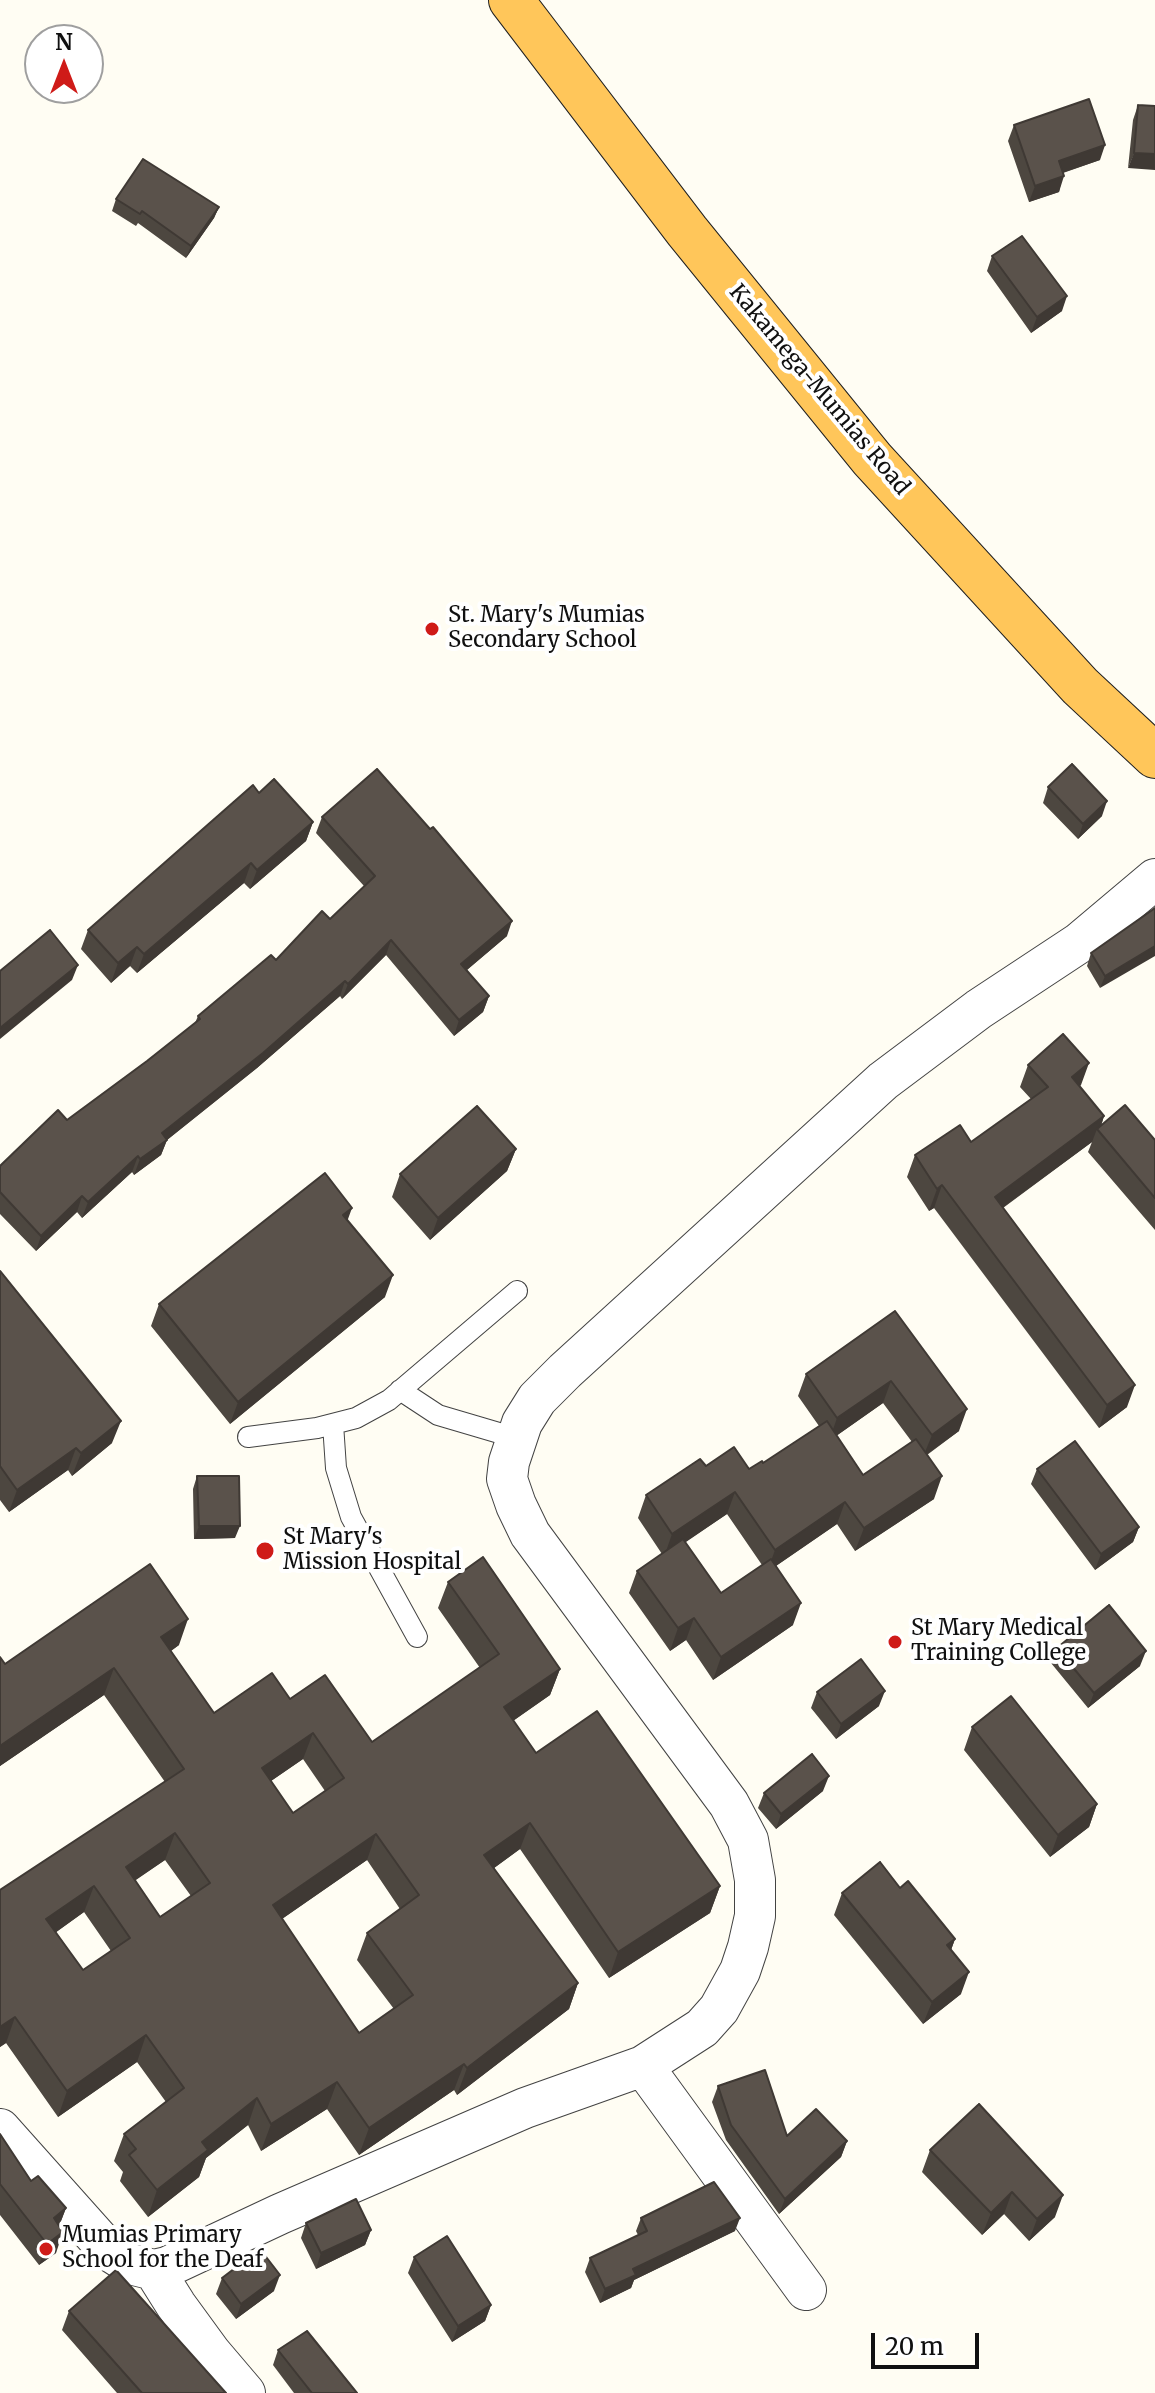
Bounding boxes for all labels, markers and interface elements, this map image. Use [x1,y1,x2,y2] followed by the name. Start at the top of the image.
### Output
[24,24,104,104] north arrow
[55,28,73,56] text: N
[723,279,915,501] street label: Kakamega-Mumias Road
[448,603,645,654] place label: St. Mary's Mumias Secondary School
[423,620,441,638] marker: St. Mary's Mumias Secondary School
[283,1525,461,1576] place label: St Mary's Mission Hospital
[254,1540,276,1562] marker: St Mary's Mission Hospital
[911,1616,1086,1668] place label: St Mary Medical Training College
[886,1633,904,1651] marker: St Mary Medical Training College
[62,2223,263,2274] place label: Mumias Primary School for the Deaf
[37,2240,55,2258] marker: Mumias Primary School for the Deaf
[875,2317,983,2367] scale bar
[885,2331,944,2362] text: 20 m

